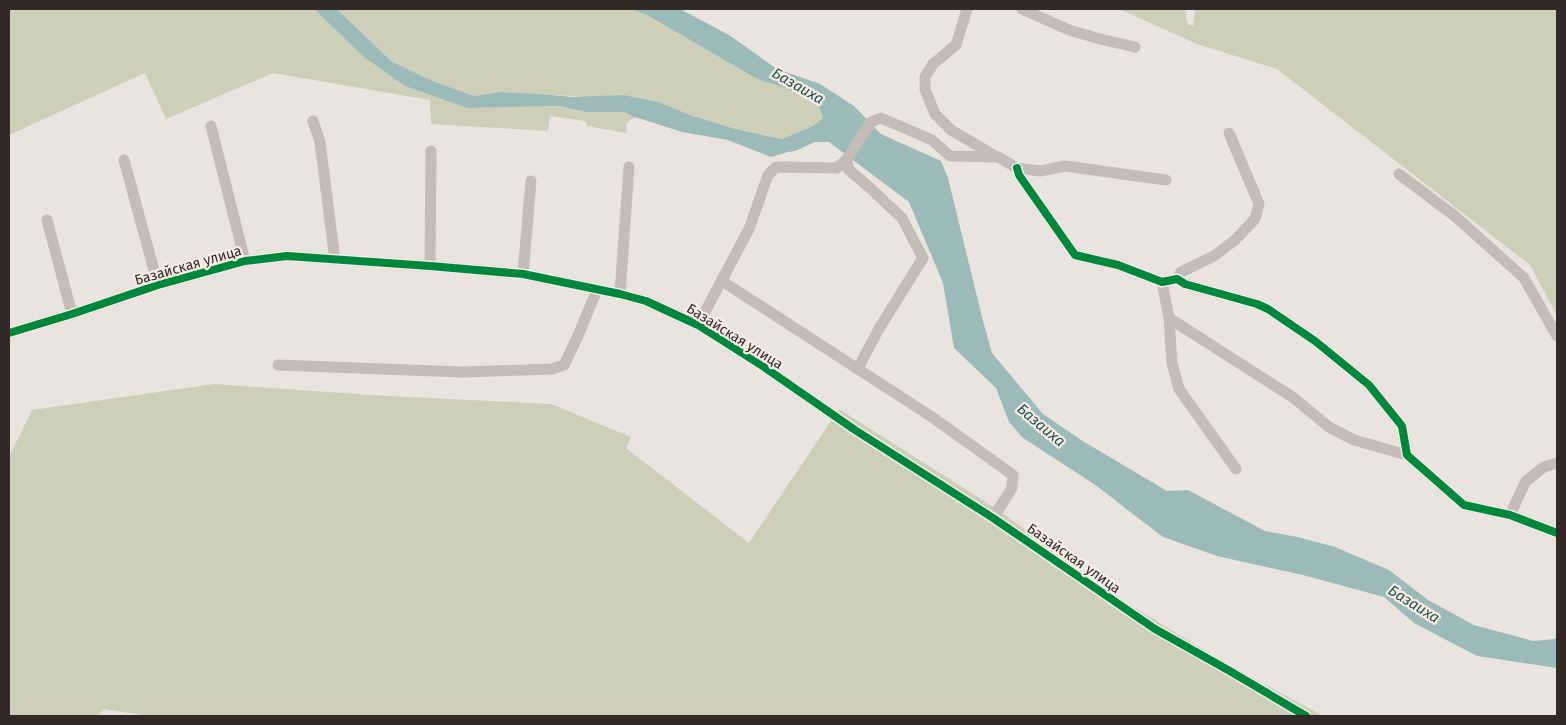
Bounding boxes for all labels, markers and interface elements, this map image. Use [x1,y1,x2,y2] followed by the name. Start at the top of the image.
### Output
[769,64,827,108] water label: Базаиха
[133,242,244,289] street label: Базайская улица
[683,300,786,373] street label: Базайская улица
[1013,400,1069,450] water label: Базаиха
[1024,520,1124,597] street label: Базайская улица
[1385,581,1443,627] water label: Базаиха

